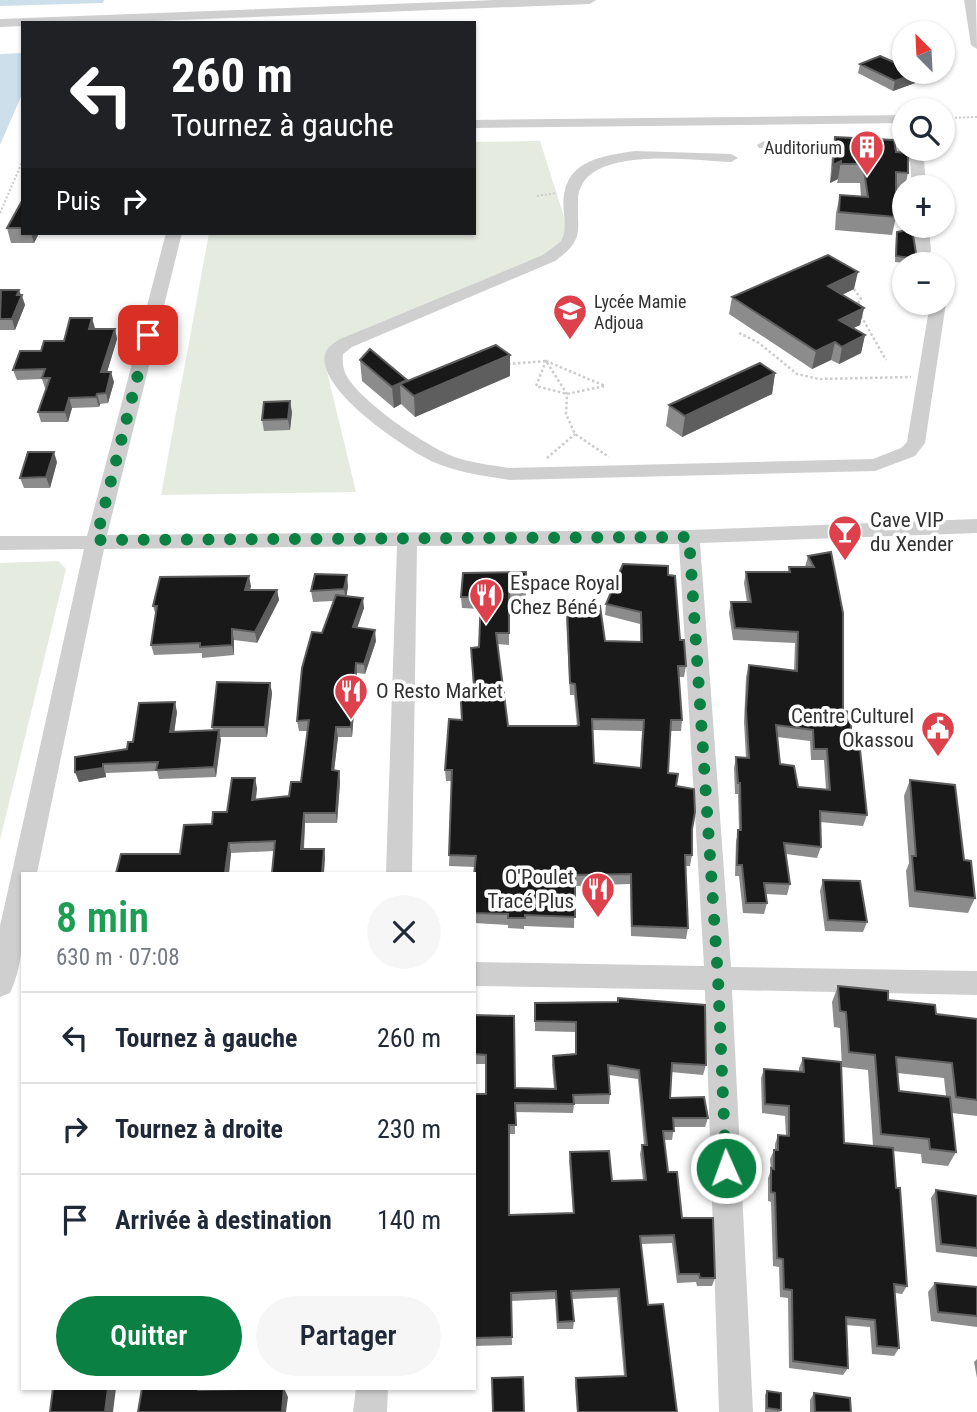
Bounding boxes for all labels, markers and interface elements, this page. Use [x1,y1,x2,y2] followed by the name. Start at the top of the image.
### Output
[892,21,956,84] north arrow
[892,21,955,315] map controls
[171,47,293,104] text: 260 m
[56,49,147,140] icon: left
[892,98,955,161] button: search
[171,106,394,144] text: Tournez à gauche
[848,128,886,177] building icon: Auditorium
[764,137,842,158] place label: Auditorium
[892,175,955,238] button: +
[115,182,153,220] icon: right
[56,186,101,216] text: Puis
[892,252,955,315] button: −
[594,291,686,333] place label: Lycée Mamie Adjoua
[551,292,589,341] school or university icon: Lycée Mamie Adjoua
[118,305,178,365] pin
[129,316,167,354] icon: arrive
[870,508,953,556] place label: Cave VIP du Xender
[826,513,864,562] bar icon: Cave VIP du Xender
[510,571,620,619] place label: Espace Royal Chez Béné
[467,576,505,625] restaurant icon: Espace Royal Chez Béné
[332,672,370,721] restaurant icon: O Resto Market
[376,679,503,703] place label: O Resto Market
[791,704,914,752] place label: Centre Culturel Okassou
[919,709,957,758] public building icon: Centre Culturel Okassou
[487,865,574,913] place label: O'Poulet Tracé Plus
[579,870,617,919] restaurant icon: O'Poulet Tracé Plus
[56,893,149,942] text: 8 min
[367,895,441,969] button: close
[56,944,180,971] text: 630 m · 07:08
[56,1019,94,1057] icon: left
[115,1023,297,1053] text: Tournez à gauche
[377,1023,441,1053] text: 260 m
[56,1110,94,1148] icon: right
[115,1114,283,1144] text: Tournez à droite
[377,1114,441,1144] text: 230 m
[689,1131,763,1205] position arrow
[56,1201,94,1239] icon: arrive
[115,1205,332,1235] text: Arrivée à destination
[377,1205,441,1235] text: 140 m
[56,1296,242,1376] button: Quitter
[256,1296,441,1376] button: Partager

